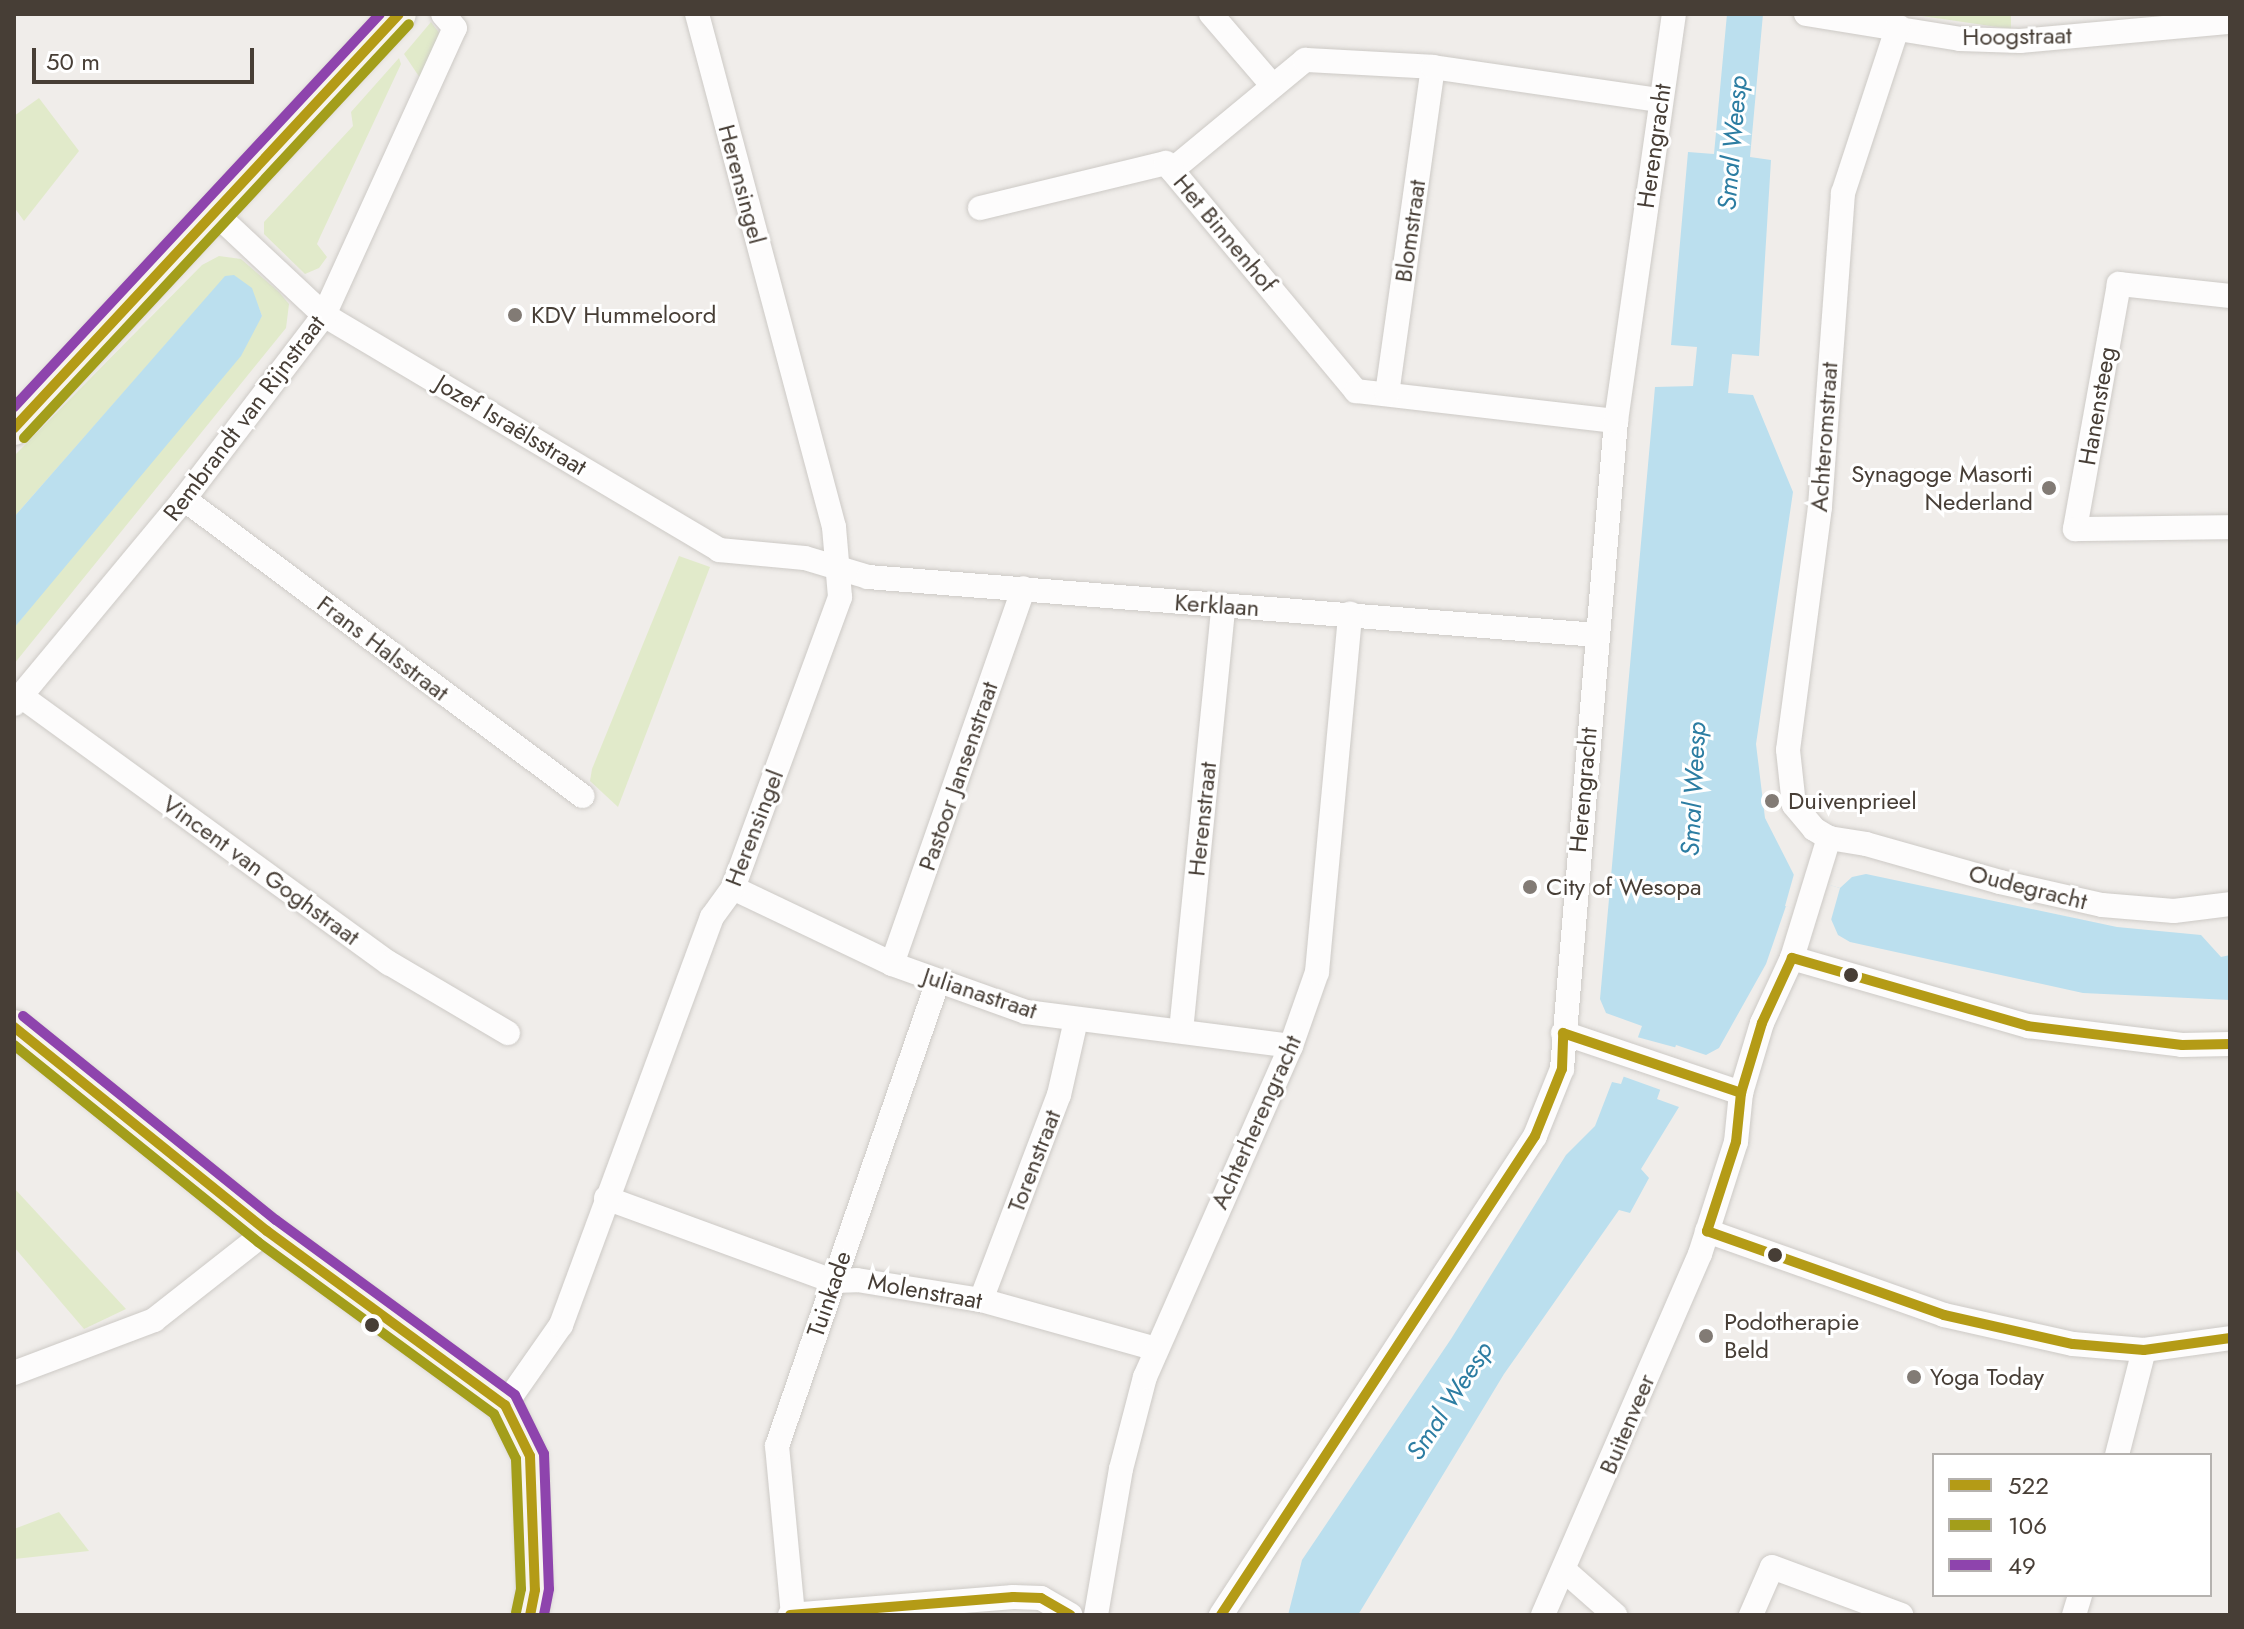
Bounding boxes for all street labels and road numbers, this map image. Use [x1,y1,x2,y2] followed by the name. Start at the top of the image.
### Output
[1962,21,2072,51] street label: Hoogstraat
[1631,82,1677,210] street label: Herengracht
[712,121,772,247] street label: Herensingel
[1167,168,1283,298] street label: Het Binnenhof
[1389,178,1431,284] street label: Blomstraat
[157,310,331,526] street label: Rembrandt van Rijnstraat
[2072,344,2122,468] street label: Hanensteeg
[1804,361,1844,513] street label: Achteromstraat
[430,369,592,481] street label: Jozef Israëlsstraat
[1173,588,1261,622] street label: Kerklaan
[312,589,454,707] street label: Frans Halsstraat
[912,678,1004,874] street label: Pastoor Jansenstraat
[1563,726,1603,854] street label: Herengracht
[1182,760,1222,878] street label: Herenstraat
[719,766,789,890] street label: Herensingel
[157,789,365,951] street label: Vincent van Goghstraat
[1966,858,2090,916] street label: Oudegracht
[919,961,1041,1025] street label: Julianastraat
[1205,1031,1307,1213] street label: Achterherengracht
[1001,1106,1067,1216] street label: Torenstraat
[801,1247,857,1341] street label: Tuinkade
[866,1267,984,1315] street label: Molenstraat
[1593,1370,1661,1478] street label: Buitenveer

